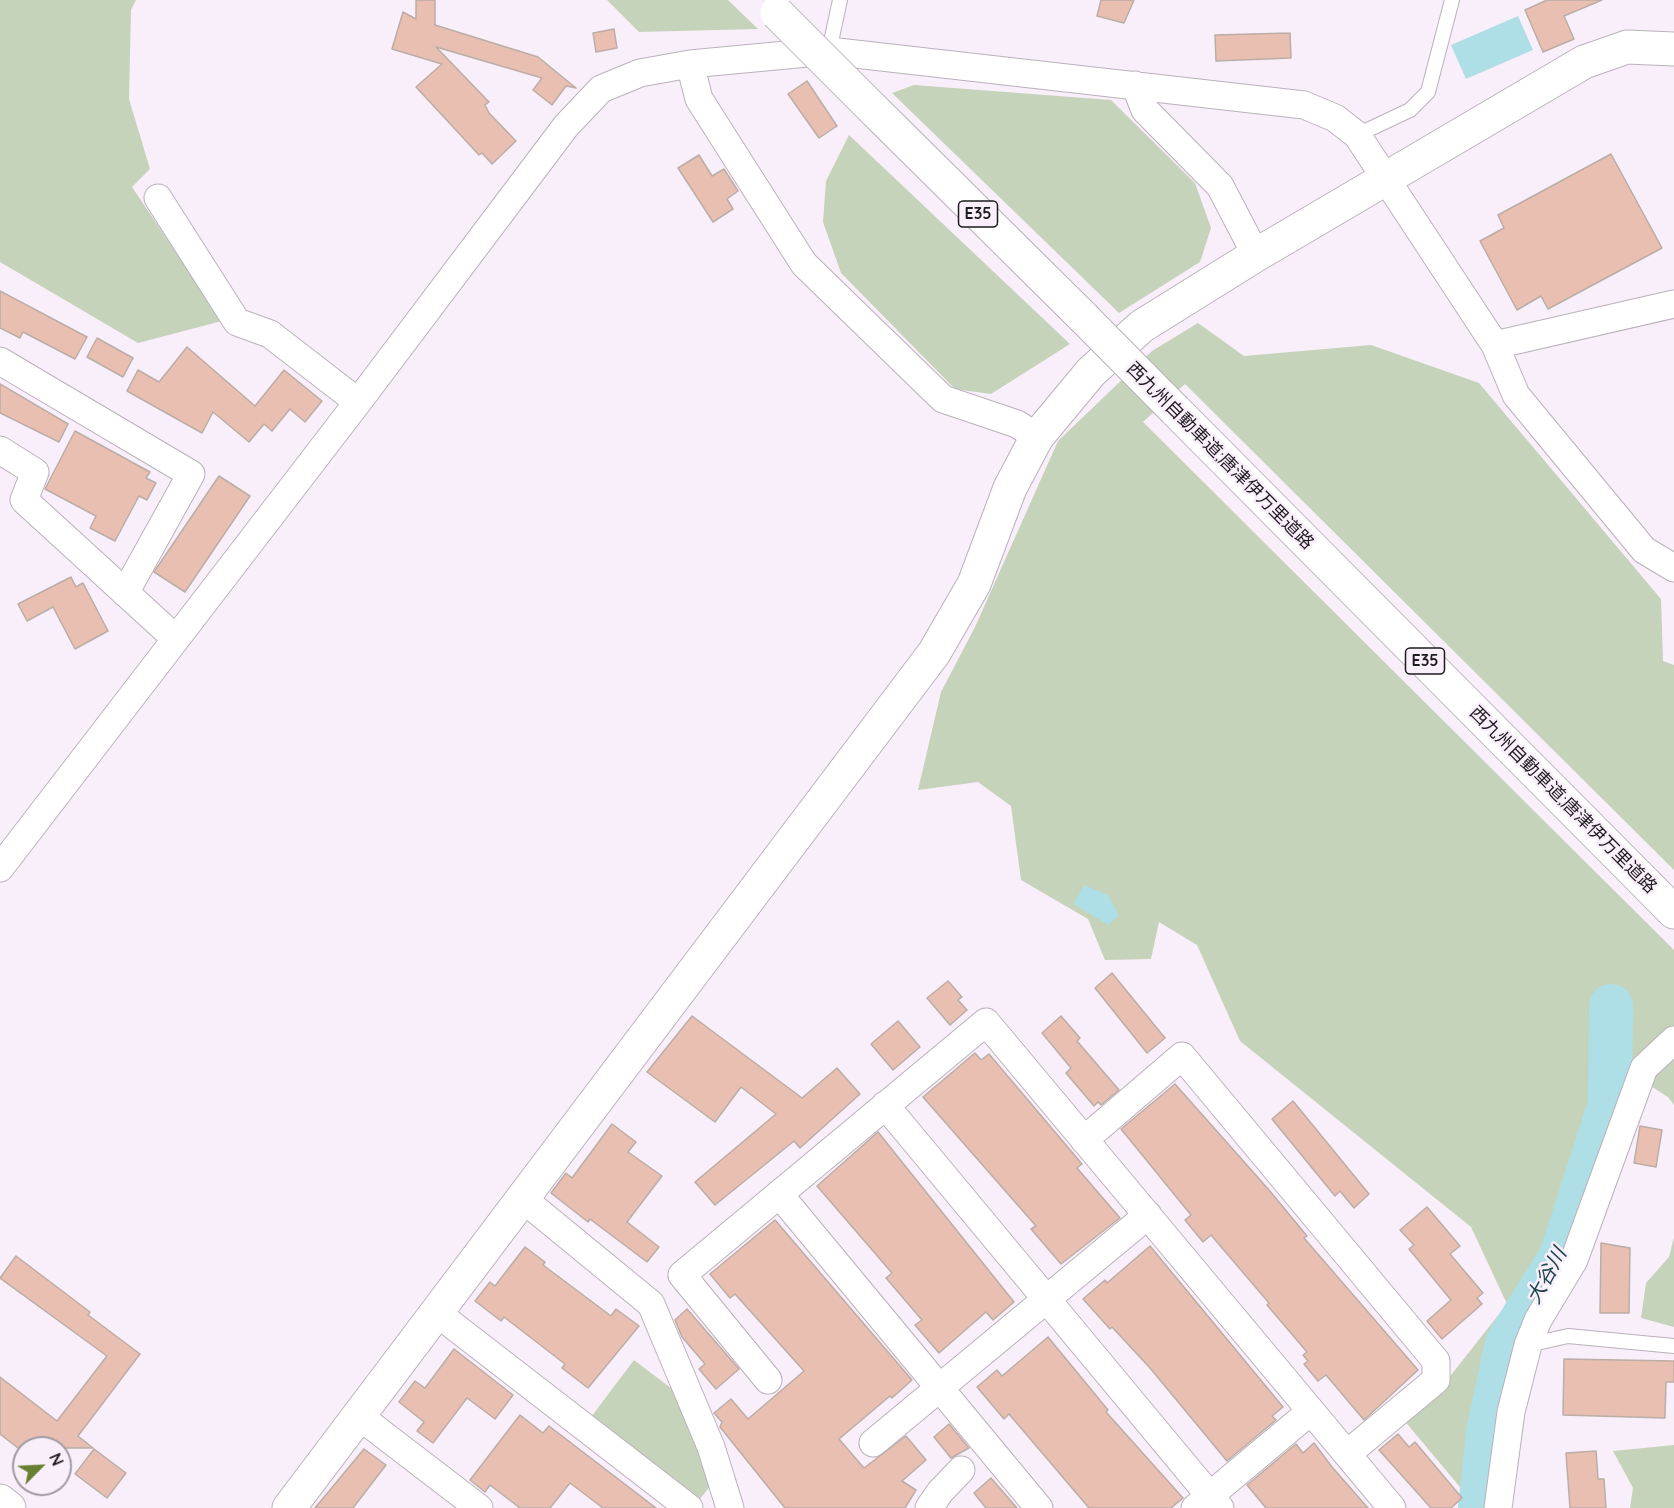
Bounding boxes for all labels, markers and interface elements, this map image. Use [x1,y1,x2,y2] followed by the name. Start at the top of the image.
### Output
[958,201,998,227] road number: E35
[1122,358,1318,554] street label: 西九州自動車道;唐津伊万里道路
[1406,648,1444,674] road number: E35
[1465,702,1661,898] street label: 西九州自動車道;唐津伊万里道路
[1522,1244,1572,1308] water label: 大谷川
[12,1436,72,1496] north arrow
[45,1450,68,1469] text: N

